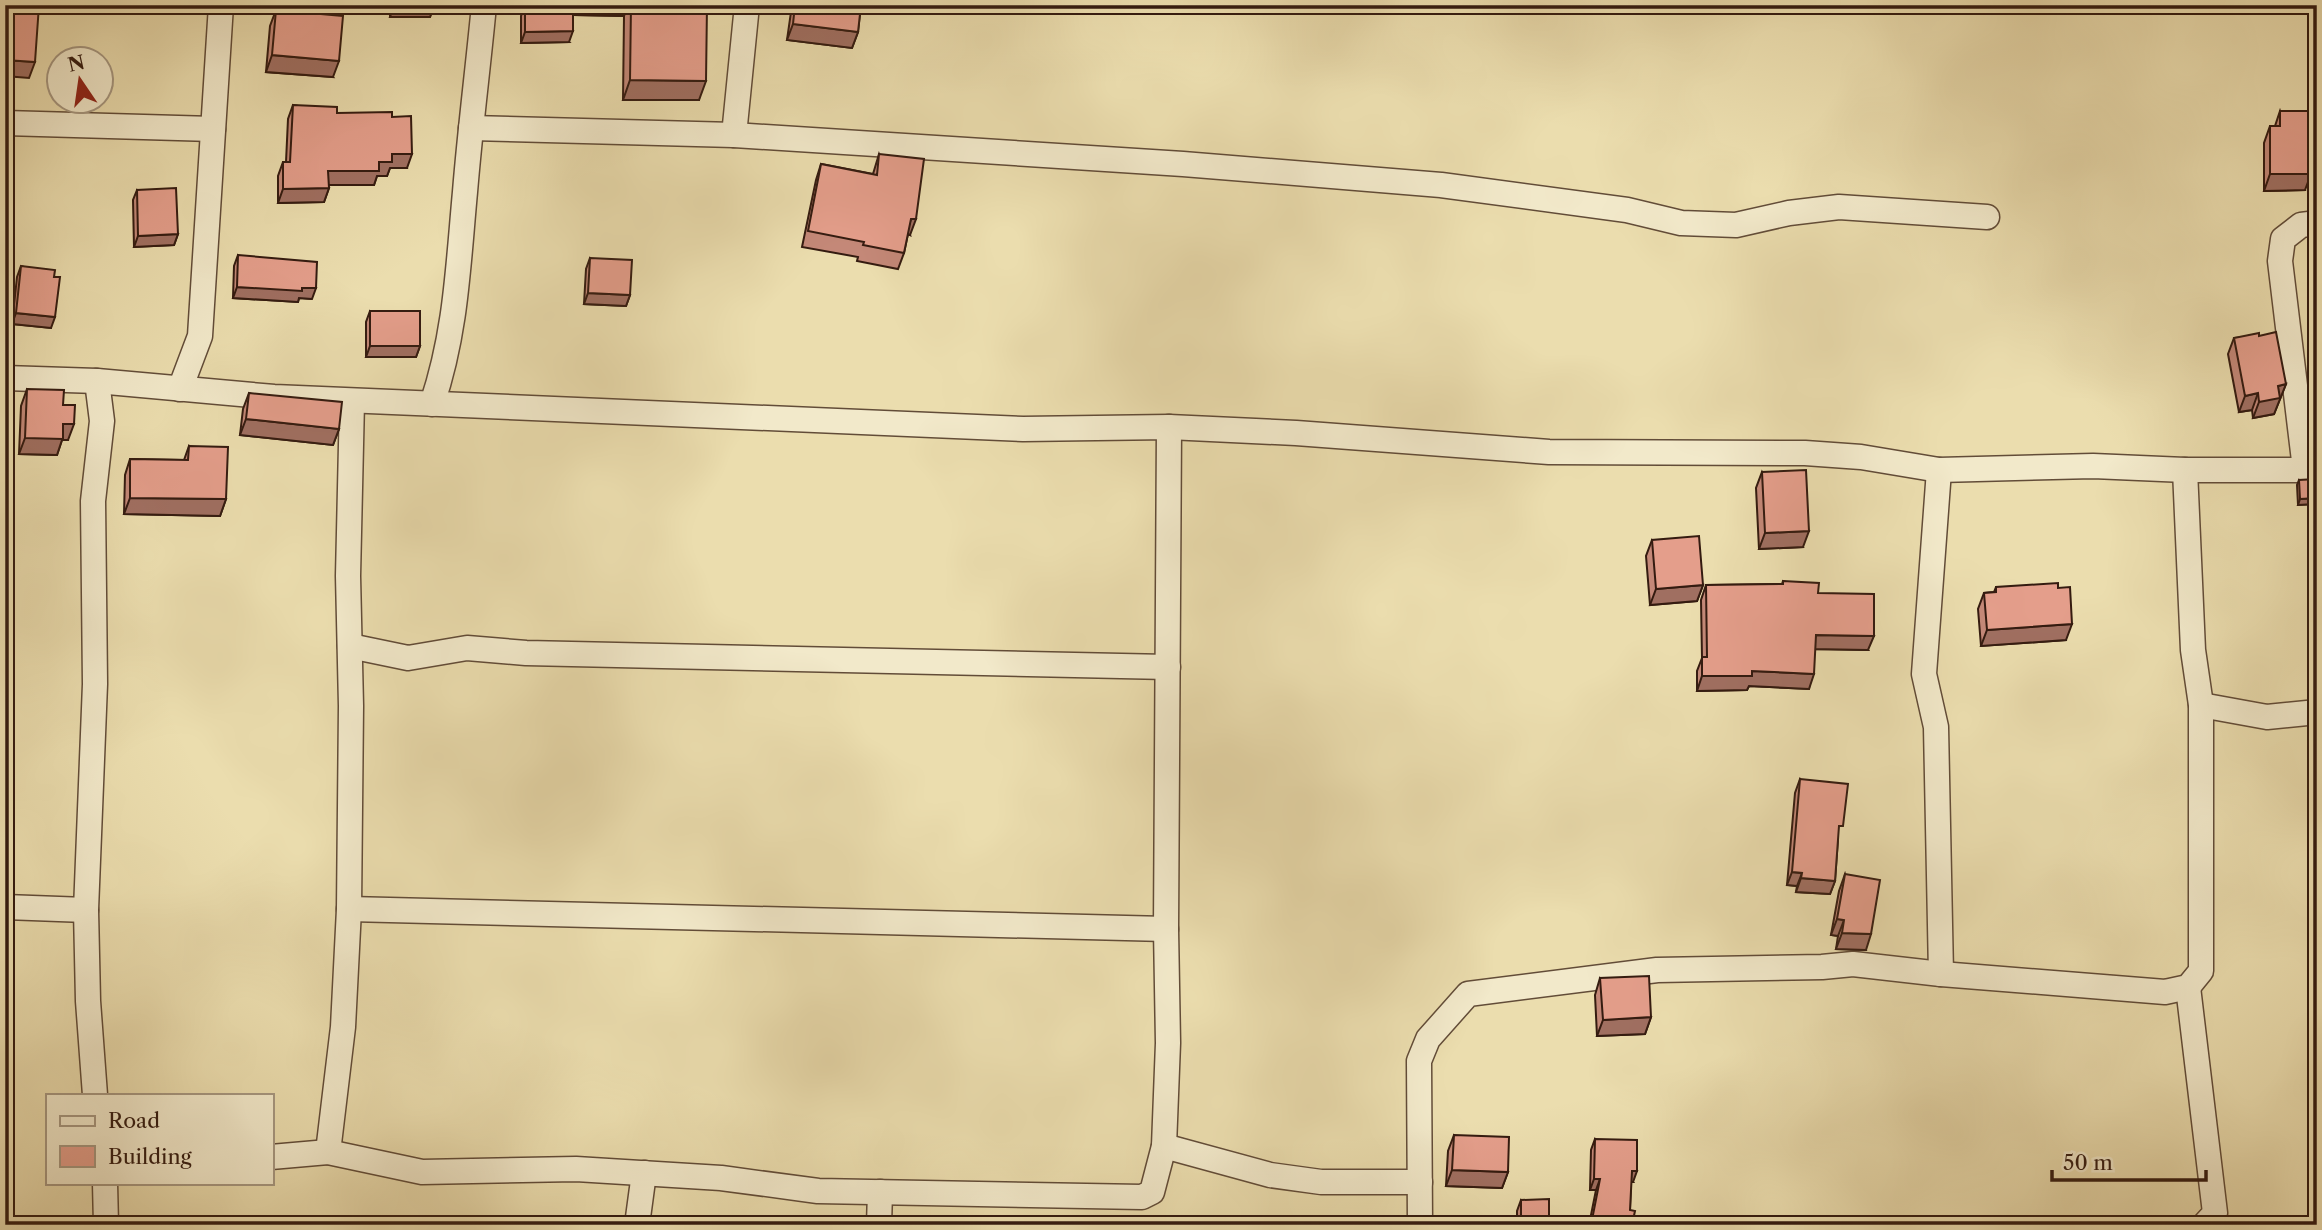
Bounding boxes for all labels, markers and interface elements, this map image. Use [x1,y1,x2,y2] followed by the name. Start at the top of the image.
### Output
[46,46,116,116] north arrow
[66,51,87,77] text: N
[46,1094,273,1184] legend
[108,1108,160,1133] text: Road
[2052,1139,2206,1183] scale bar
[108,1144,193,1169] text: Building
[2063,1150,2113,1175] text: 50 m

